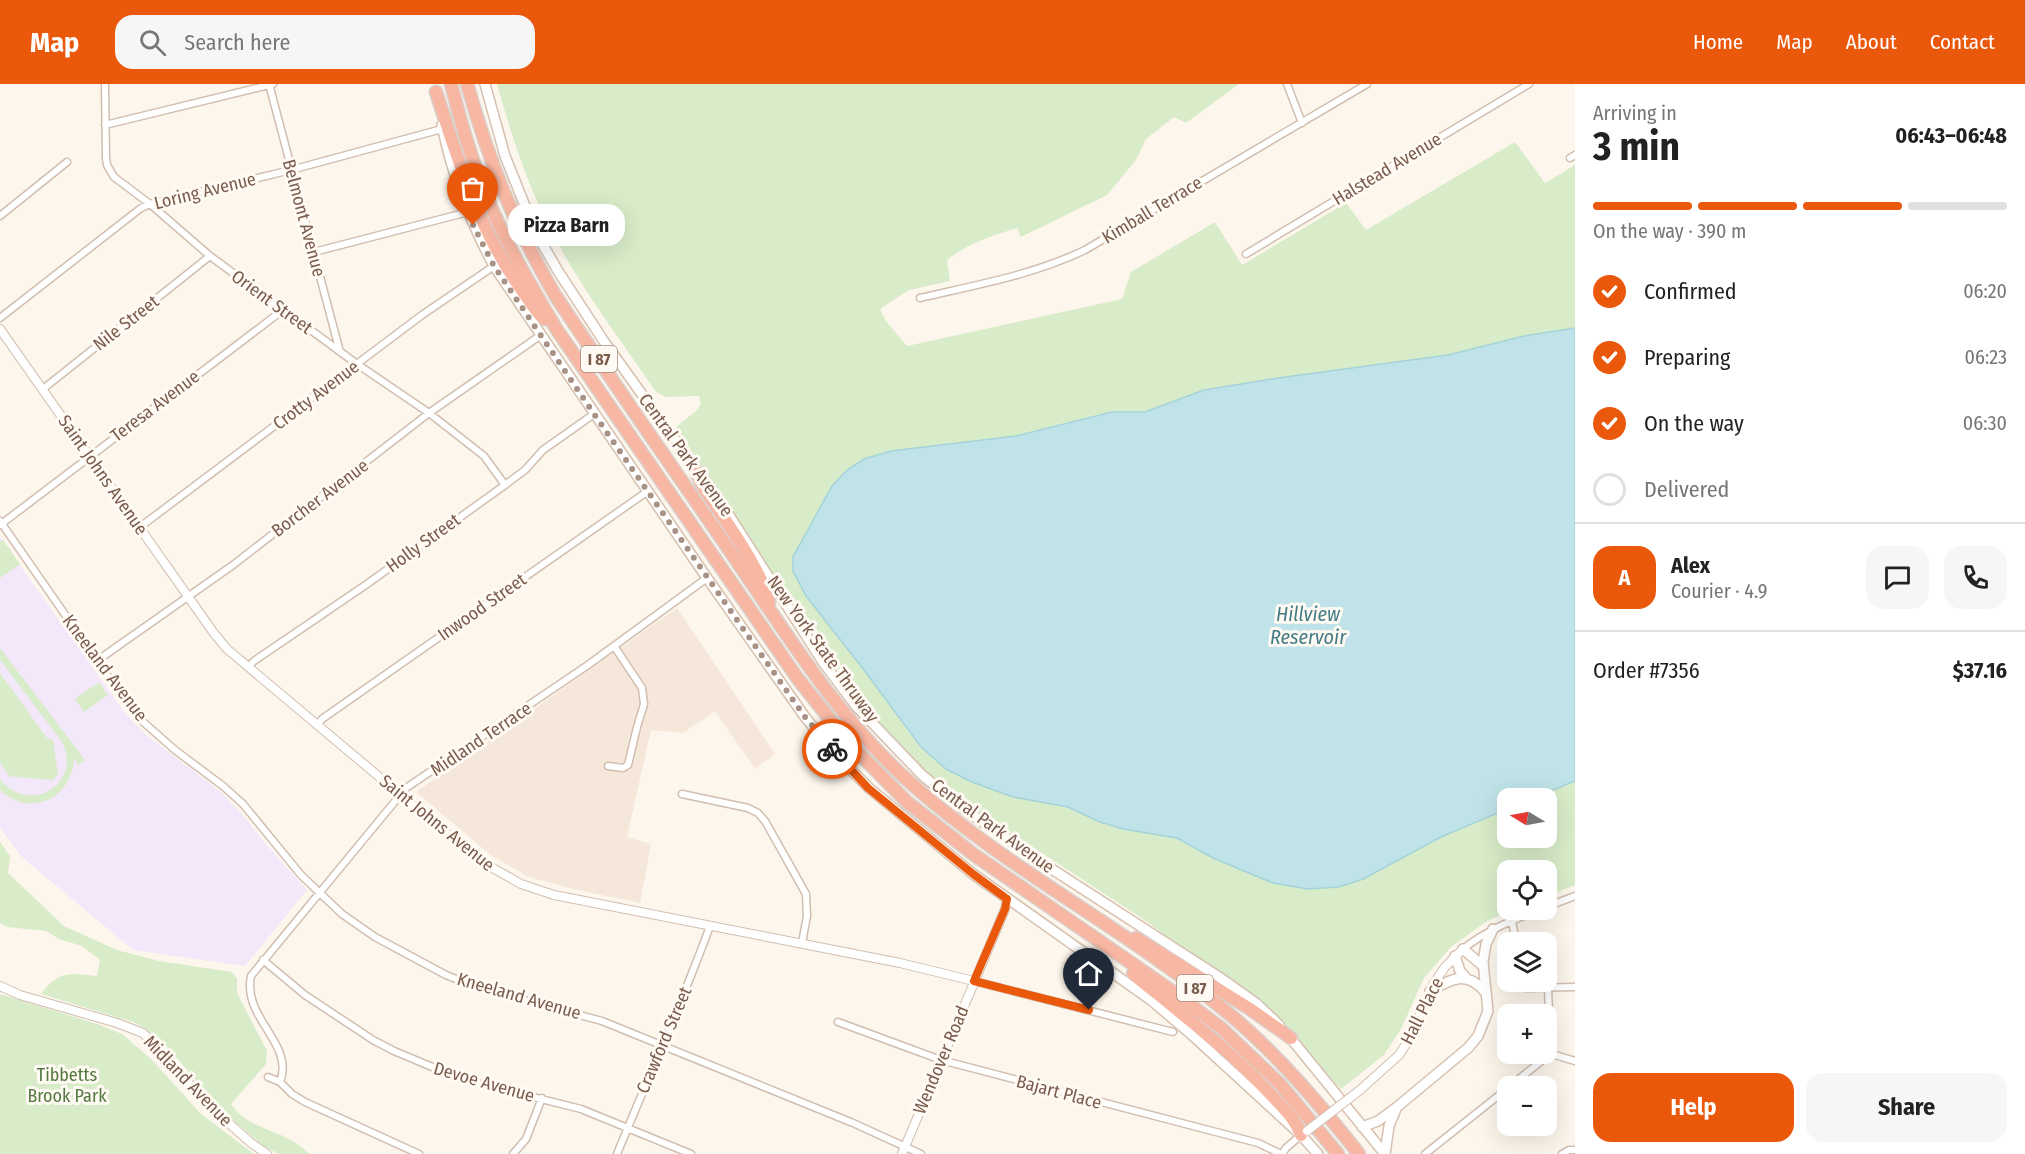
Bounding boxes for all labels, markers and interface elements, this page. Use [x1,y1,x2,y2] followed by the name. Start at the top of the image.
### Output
[115,15,535,69] search box
[30,26,79,59] text: Map
[136,26,169,59] icon: search
[184,29,290,56] text: Search here
[1693,29,1743,55] text: Home
[1776,29,1813,55] text: Map
[1846,29,1897,55] text: About
[1930,29,1995,55] text: Contact
[1593,101,1677,125] text: Arriving in
[1895,122,2007,149] text: 06:43–06:48
[1593,124,1680,170] text: 3 min
[1329,128,1446,210] street label: Halstead Avenue
[278,157,330,279] street label: Belmont Avenue
[447,163,498,225] pin
[152,168,258,214] street label: Loring Avenue
[1098,171,1206,249] street label: Kimball Terrace
[456,172,489,205] icon: bag
[509,204,626,246] callout: Pizza Barn
[524,213,609,237] text: Pizza Barn
[1593,219,1746,243] text: On the way · 390 m
[227,265,317,339] street label: Orient Street
[1593,275,1626,308] icon: check
[1644,278,1737,305] text: Confirmed
[1963,279,2007,303] text: 06:20
[89,290,163,356] street label: Nile Street
[1593,341,1626,374] icon: check
[1644,344,1730,371] text: Preparing
[1965,345,2007,369] text: 06:23
[581,346,617,372] road number: I 87
[269,355,364,435] street label: Crotty Avenue
[106,365,204,447] street label: Teresa Avenue
[634,389,738,521] street label: Central Park Avenue
[1593,407,1626,440] icon: check
[1644,410,1744,437] text: On the way
[53,411,153,539] street label: Saint Johns Avenue
[1963,411,2007,435] text: 06:30
[267,454,373,542] street label: Borcher Avenue
[1644,476,1729,503] text: Delivered
[382,509,464,577] street label: Holly Street
[1866,546,1929,609] button: chat
[1944,546,2007,609] button: phone
[1671,552,1710,579] text: Alex
[1619,564,1630,591] text: A
[433,568,531,646] street label: Inwood Street
[762,571,884,727] street label: New York State Thruway
[1671,579,1767,603] text: Courier · 4.9
[1270,602,1347,649] water label: Hillview Reservoir
[58,610,152,726] street label: Kneeland Avenue
[1593,657,1700,684] text: Order #7356
[1953,657,2007,684] text: $37.16
[426,697,536,781] street label: Midland Terrace
[802,719,862,779] courier
[816,733,849,766] icon: bike
[375,770,499,876] street label: Saint Johns Avenue
[927,774,1059,878] street label: Central Park Avenue
[1497,788,1557,848] north arrow
[1497,788,1557,1136] map controls
[1497,860,1557,920] button: locate
[1497,932,1557,992] button: layers
[1063,948,1114,1010] pin
[1072,957,1105,990] icon: home
[455,968,584,1024] street label: Kneeland Avenue
[1396,974,1448,1048] street label: Hall Place
[1177,975,1213,1001] road number: I 87
[632,983,696,1097] street label: Crawford Street
[908,1003,974,1117] street label: Wendover Road
[1497,1004,1557,1064] button: +
[139,1031,237,1131] street label: Midland Avenue
[431,1057,537,1107] street label: Devoe Avenue
[27,1064,107,1107] park label: Tibbetts Brook Park
[1014,1070,1104,1114] street label: Bajart Place
[1593,1073,1794,1142] button: Help
[1806,1073,2007,1142] button: Share
[1497,1076,1557,1136] button: −

